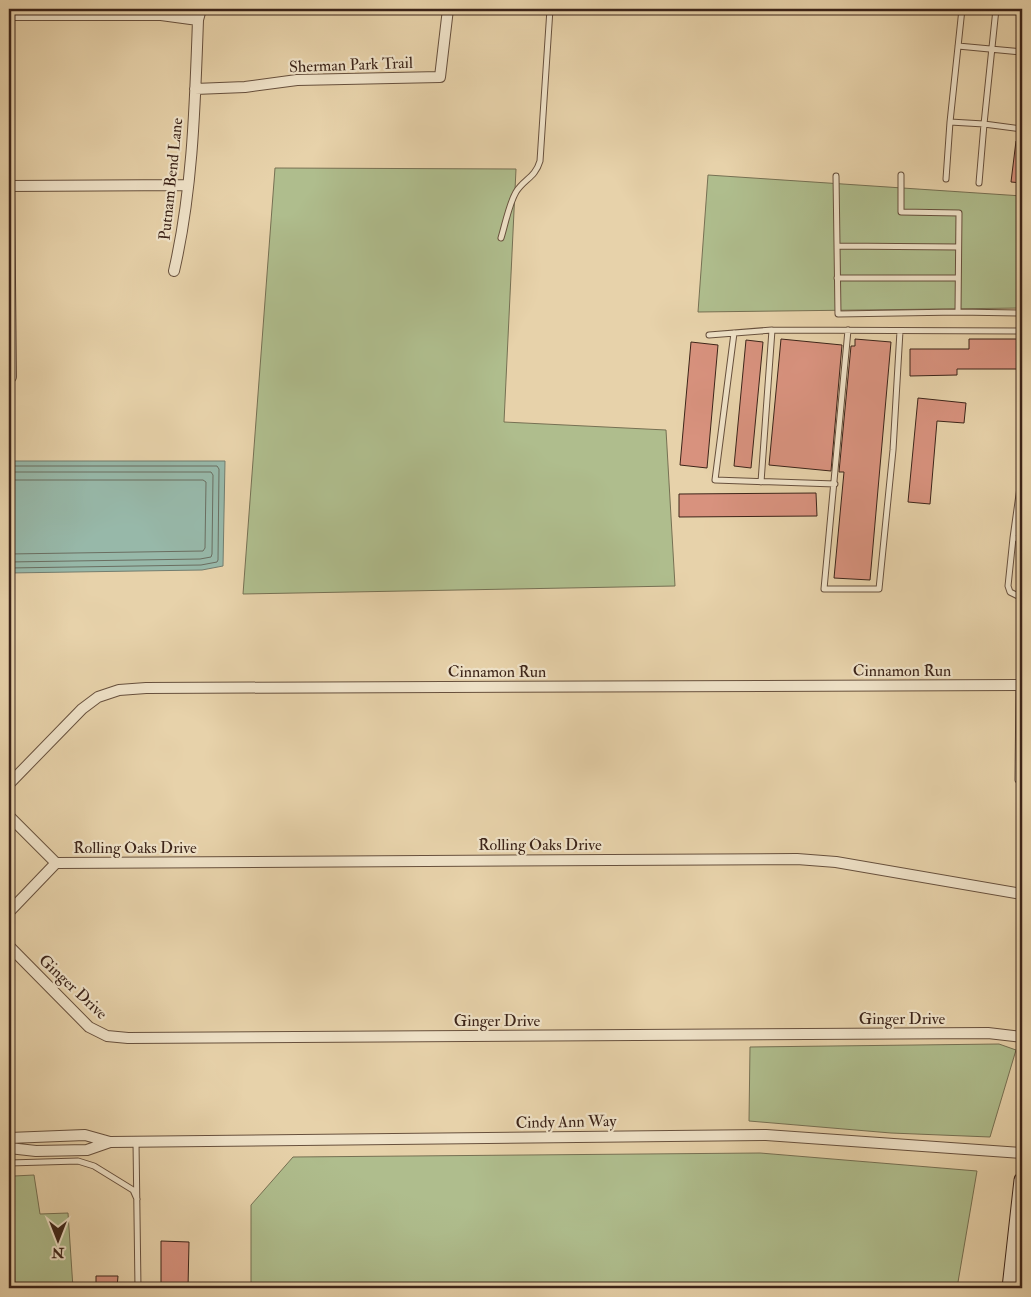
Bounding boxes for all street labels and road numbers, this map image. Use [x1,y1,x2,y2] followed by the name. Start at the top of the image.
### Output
[289,53,413,77] street label: Sherman Park Trail
[155,116,187,241] street label: Putnam Bend Lane
[853,661,951,681] street label: Cinnamon Run
[448,662,546,682] street label: Cinnamon Run
[478,835,602,855] street label: Rolling Oaks Drive
[73,838,197,858] street label: Rolling Oaks Drive
[35,950,112,1024] street label: Ginger Drive
[859,1009,946,1029] street label: Ginger Drive
[454,1011,541,1031] street label: Ginger Drive
[515,1111,617,1133] street label: Cindy Ann Way

